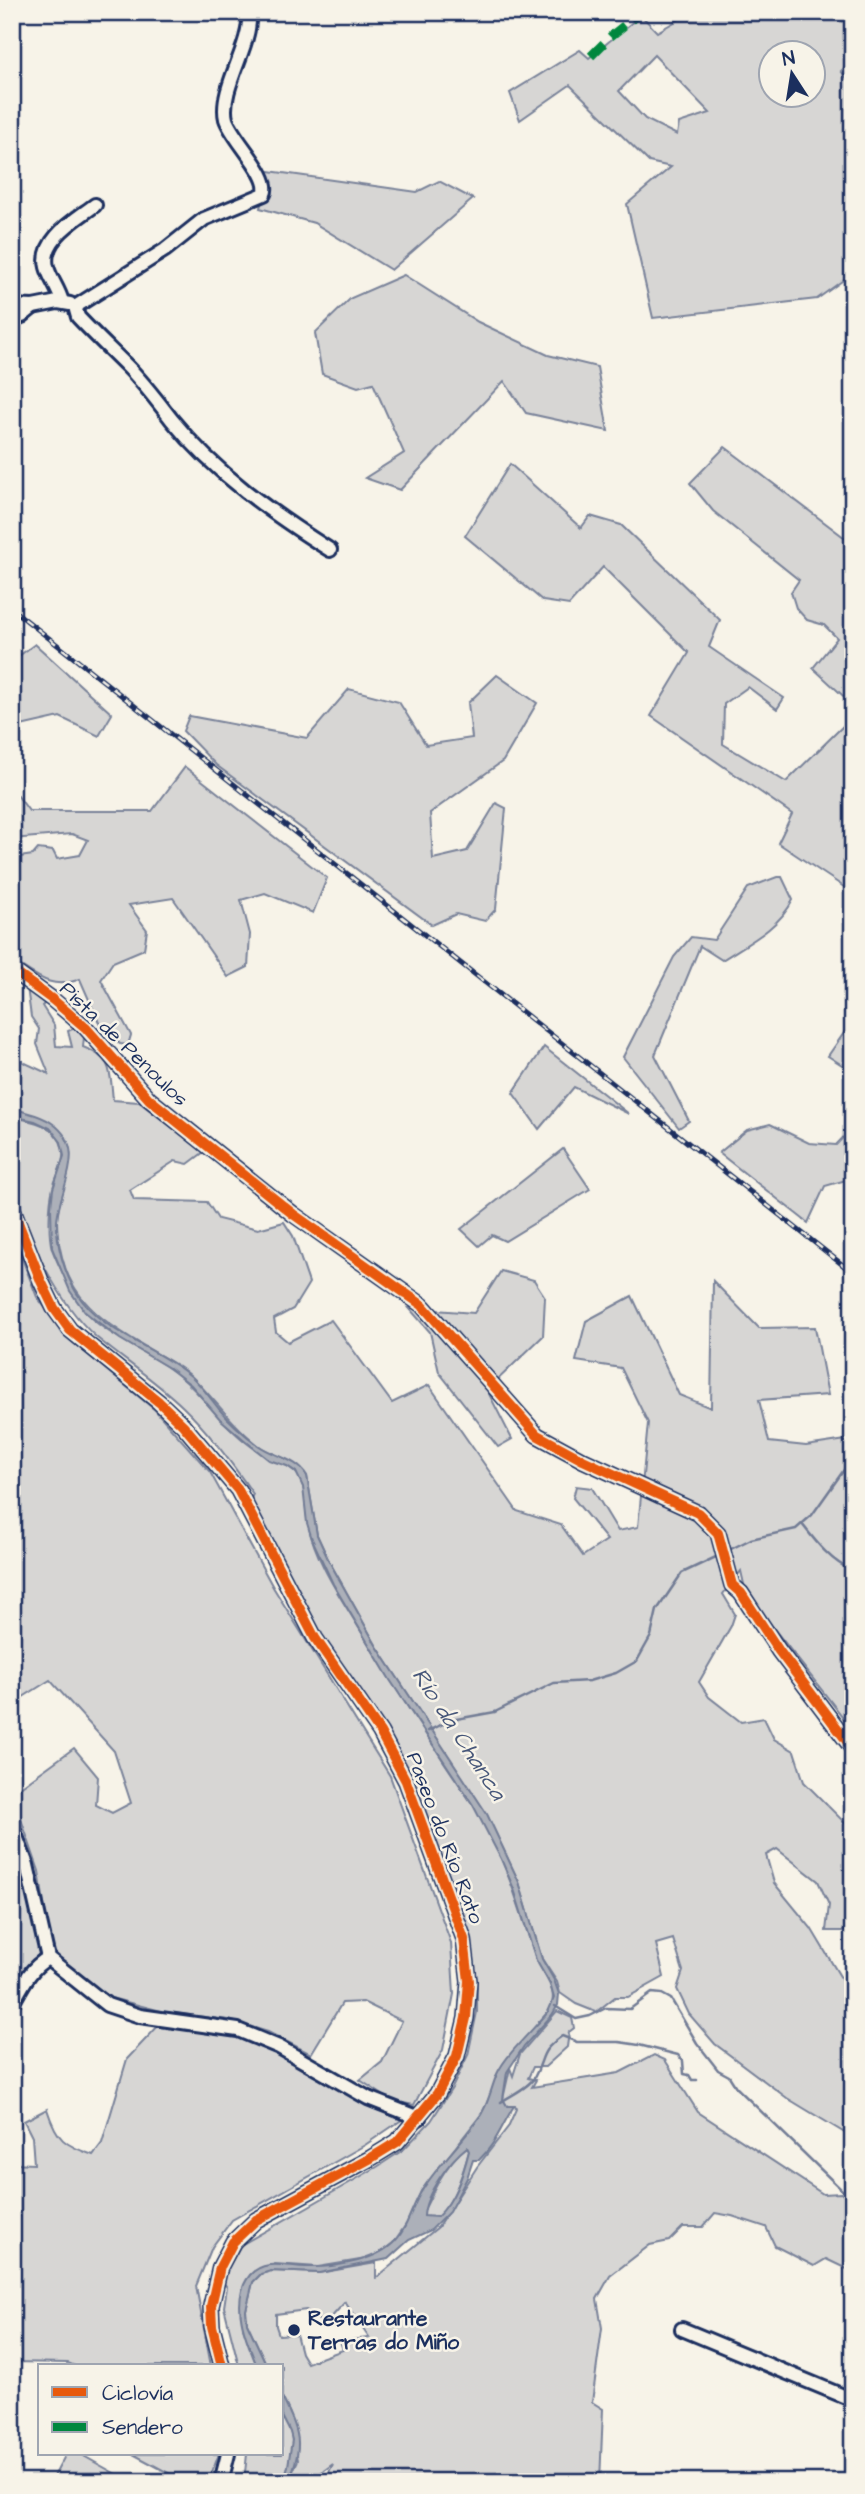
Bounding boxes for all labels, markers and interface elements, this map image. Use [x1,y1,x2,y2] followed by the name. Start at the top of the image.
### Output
[756,38,826,108] north arrow
[780,44,797,73] text: N
[53,975,195,1113] street label: Pista de Penoulos
[404,1662,514,1807] water label: Río da Chanca
[399,1748,491,1928] street label: Paseo do Río Rato
[307,2304,459,2357] place label: Restaurante Terras do Miño
[286,2322,302,2338] marker: Restaurante Terras do Miño
[38,2364,284,2456] legend
[102,2379,174,2408] text: Ciclovía
[102,2413,183,2442] text: Sendero

